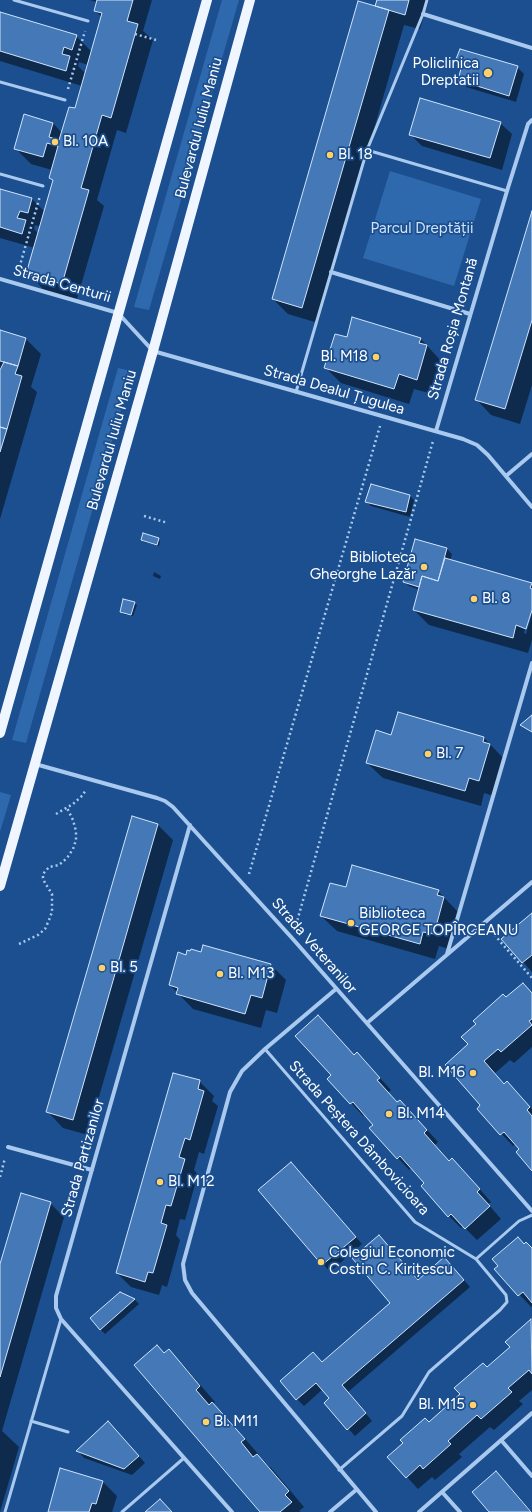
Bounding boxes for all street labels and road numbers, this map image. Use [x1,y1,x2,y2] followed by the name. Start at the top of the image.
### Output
[172,56,226,200] street label: Bulevardul Iuliu Maniu
[424,256,482,402] street label: Strada Roșia Montană
[11,261,113,307] street label: Strada Centurii
[262,361,406,419] street label: Strada Dealul Țugulea
[83,368,141,512] street label: Bulevardul Iuliu Maniu
[267,894,361,998] street label: Strada Veteranilor
[285,1057,433,1219] street label: Strada Peștera Dâmbovicioara
[58,1097,108,1219] street label: Strada Partizanilor

